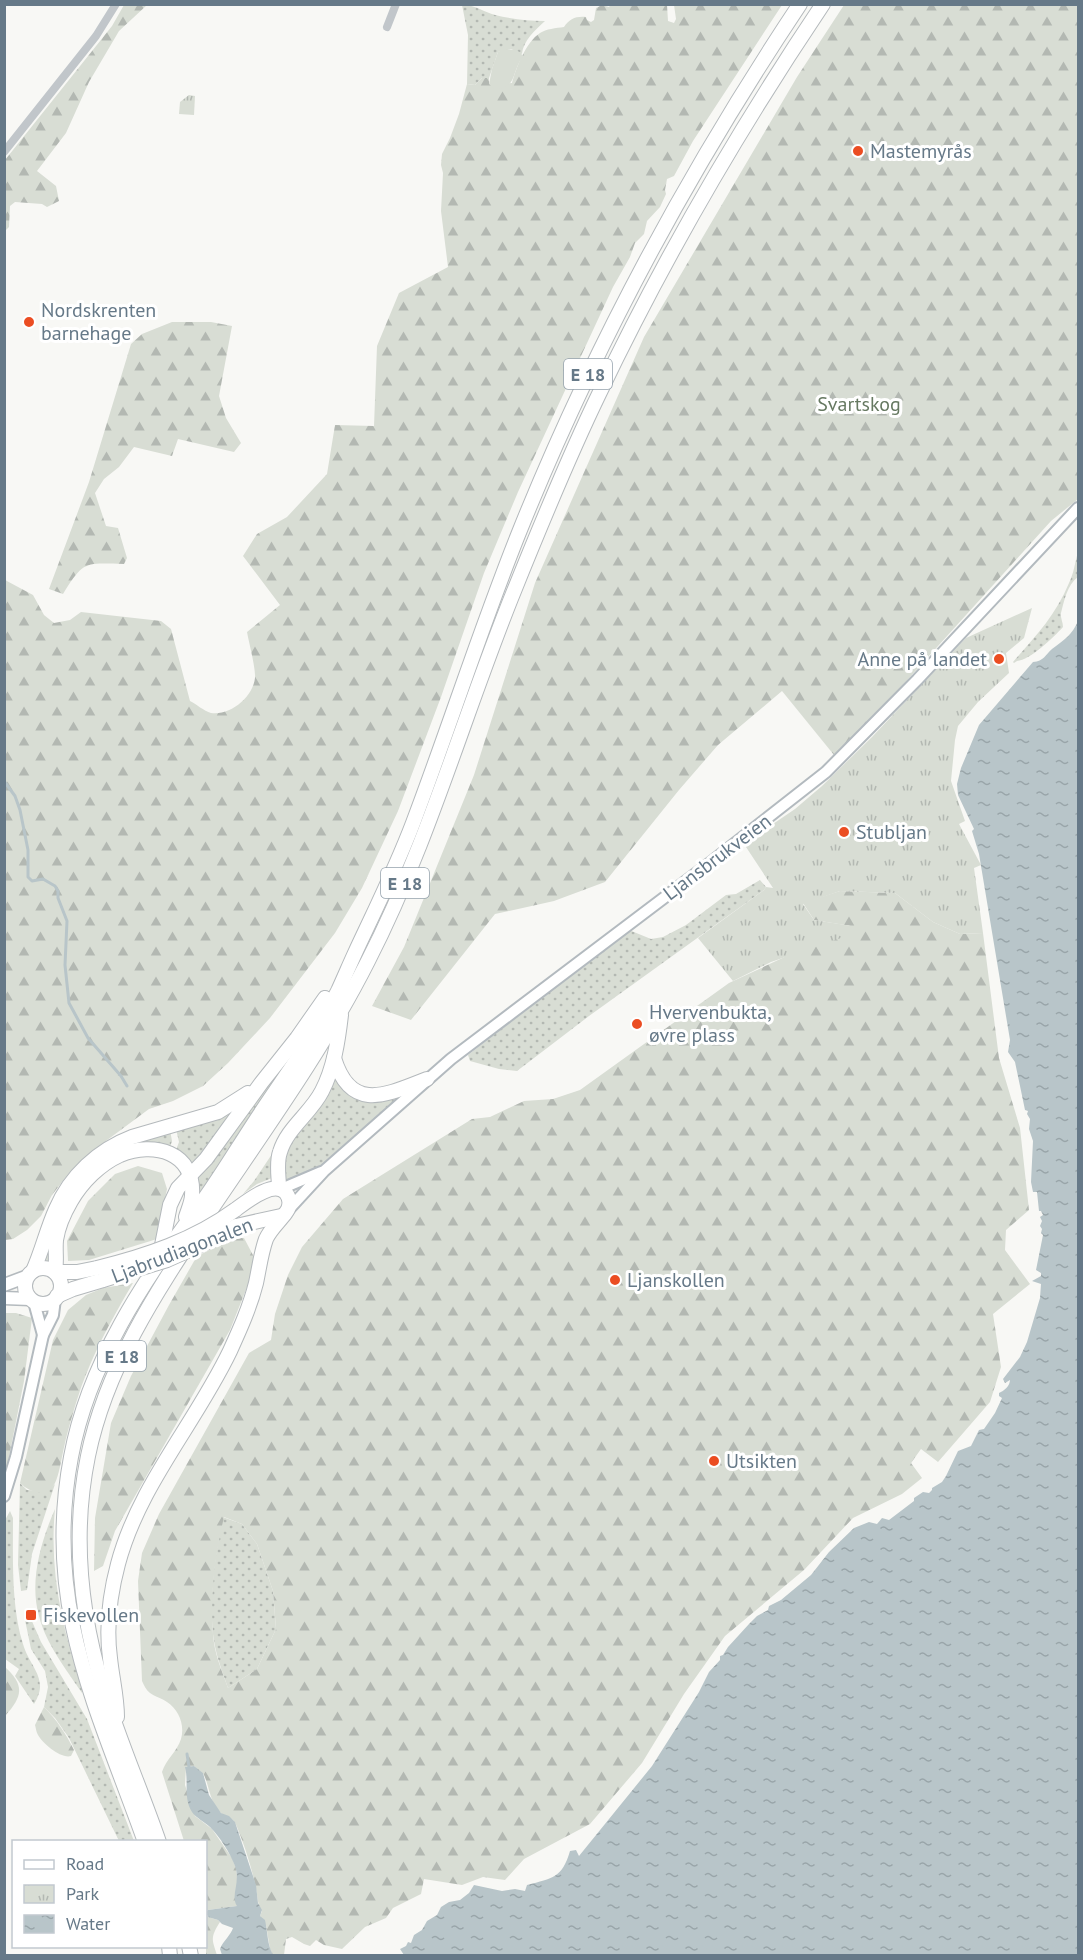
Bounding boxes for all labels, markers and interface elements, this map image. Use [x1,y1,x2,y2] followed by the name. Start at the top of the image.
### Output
[870,138,972,164] place label: Mastemyrås
[851,144,865,158] marker: Mastemyrås
[41,297,156,346] place label: Nordskrenten barnehage
[22,315,36,329] marker: Nordskrenten barnehage
[564,359,612,389] road number: E 18
[817,391,901,417] park label: Svartskog
[857,646,987,672] place label: Anne på landet
[992,652,1006,666] marker: Anne på landet
[658,808,776,906] street label: Ljansbrukveien
[856,819,927,845] place label: Stubljan
[837,825,851,839] marker: Stubljan
[381,868,429,898] road number: E 18
[649,999,772,1048] place label: Hvervenbukta, øvre plass
[630,1017,644,1031] marker: Hvervenbukta, øvre plass
[108,1211,256,1289] street label: Ljabrudiagonalen
[627,1267,725,1293] place label: Ljanskollen
[608,1273,622,1287] marker: Ljanskollen
[98,1341,146,1371] road number: E 18
[726,1448,797,1474] place label: Utsikten
[707,1454,721,1468] marker: Utsikten
[43,1602,139,1628] place label: Fiskevollen
[24,1608,38,1622] marker: Fiskevollen
[12,1840,207,1948] legend
[66,1852,104,1875] text: Road
[66,1882,99,1905] text: Park
[66,1912,110,1935] text: Water

